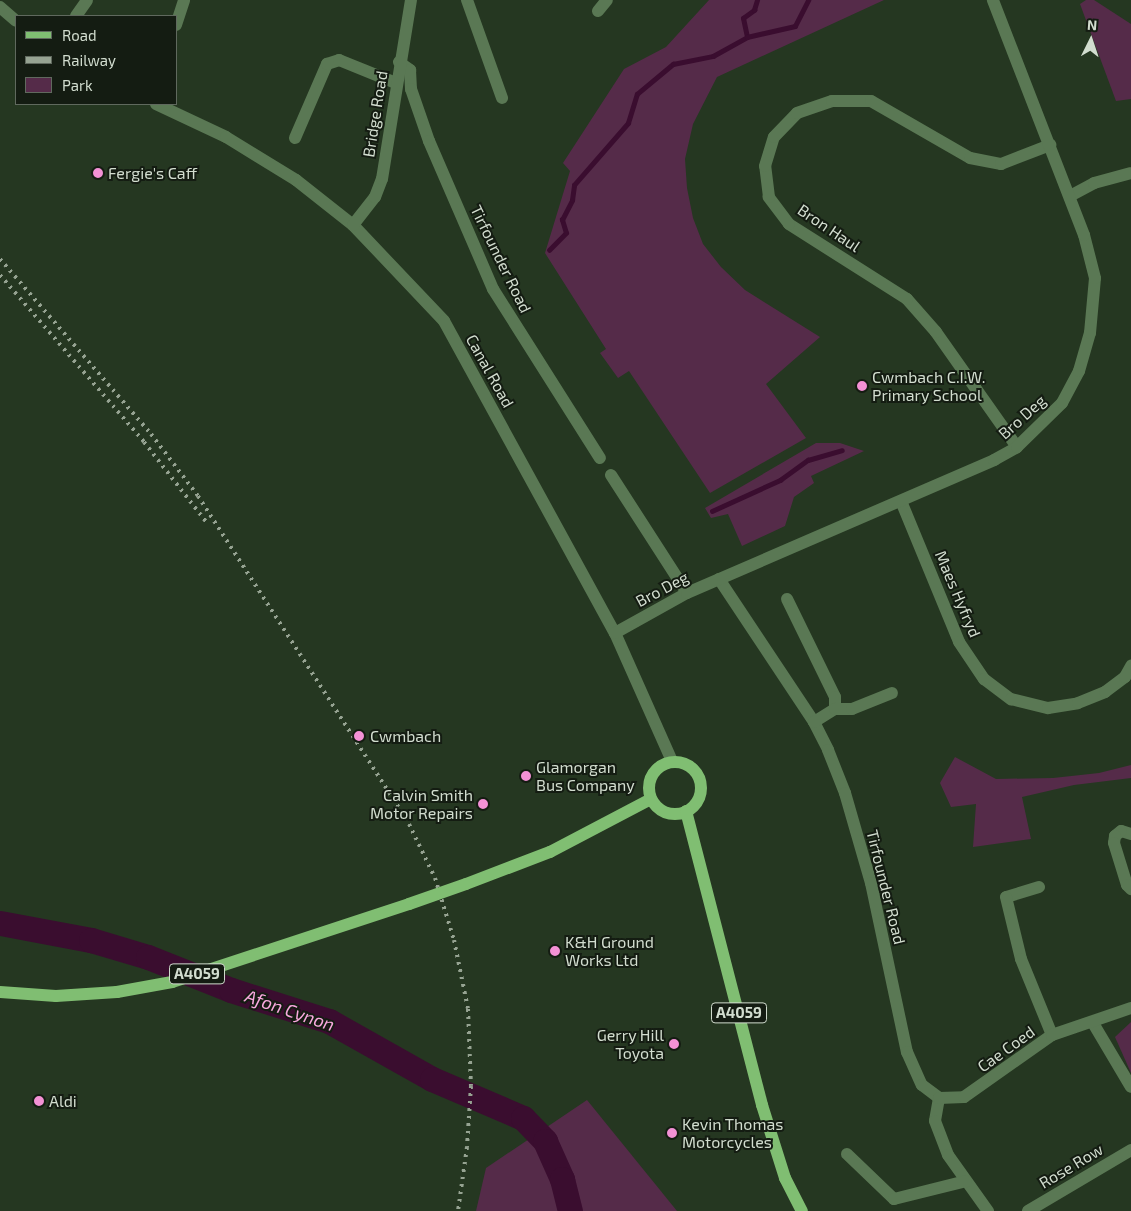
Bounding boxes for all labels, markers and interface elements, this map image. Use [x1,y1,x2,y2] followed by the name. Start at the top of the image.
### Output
[15,15,178,105] legend
[1066,15,1116,65] north arrow
[1086,16,1098,33] text: N
[62,26,97,44] text: Road
[62,51,116,69] text: Railway
[359,69,391,159] street label: Bridge Road
[62,76,93,94] text: Park
[108,163,197,183] place label: Fergie's Caff
[92,167,104,179] marker: Fergie's Caff
[794,200,864,256] street label: Bron Haul
[467,202,535,316] street label: Tirfounder Road
[462,331,518,411] street label: Canal Road
[872,367,985,405] place label: Cwmbach C.I.W. Primary School
[856,380,868,392] marker: Cwmbach C.I.W. Primary School
[994,391,1050,443] street label: Bro Deg
[931,548,985,640] street label: Maes Hyfryd
[632,567,692,611] street label: Bro Deg
[370,726,441,746] place label: Cwmbach
[352,729,366,743] marker: Cwmbach
[536,757,635,795] place label: Glamorgan Bus Company
[520,770,532,782] marker: Glamorgan Bus Company
[370,785,473,823] place label: Calvin Smith Motor Repairs
[477,798,489,810] marker: Calvin Smith Motor Repairs
[862,828,910,946] street label: Tirfounder Road
[565,932,654,970] place label: K&H Ground Works Ltd
[549,945,561,957] marker: K&H Ground Works Ltd
[168,962,226,986] road number: A4059
[242,985,338,1035] water label: Afon Cynon
[710,1000,768,1026] road number: A4059
[974,1022,1038,1076] street label: Cae Coed
[596,1025,664,1063] place label: Gerry Hill Toyota
[668,1038,680,1050] marker: Gerry Hill Toyota
[49,1091,77,1111] place label: Aldi
[33,1095,45,1107] marker: Aldi
[682,1114,784,1152] place label: Kevin Thomas Motorcycles
[666,1127,678,1139] marker: Kevin Thomas Motorcycles
[1036,1139,1106,1193] street label: Rose Row

